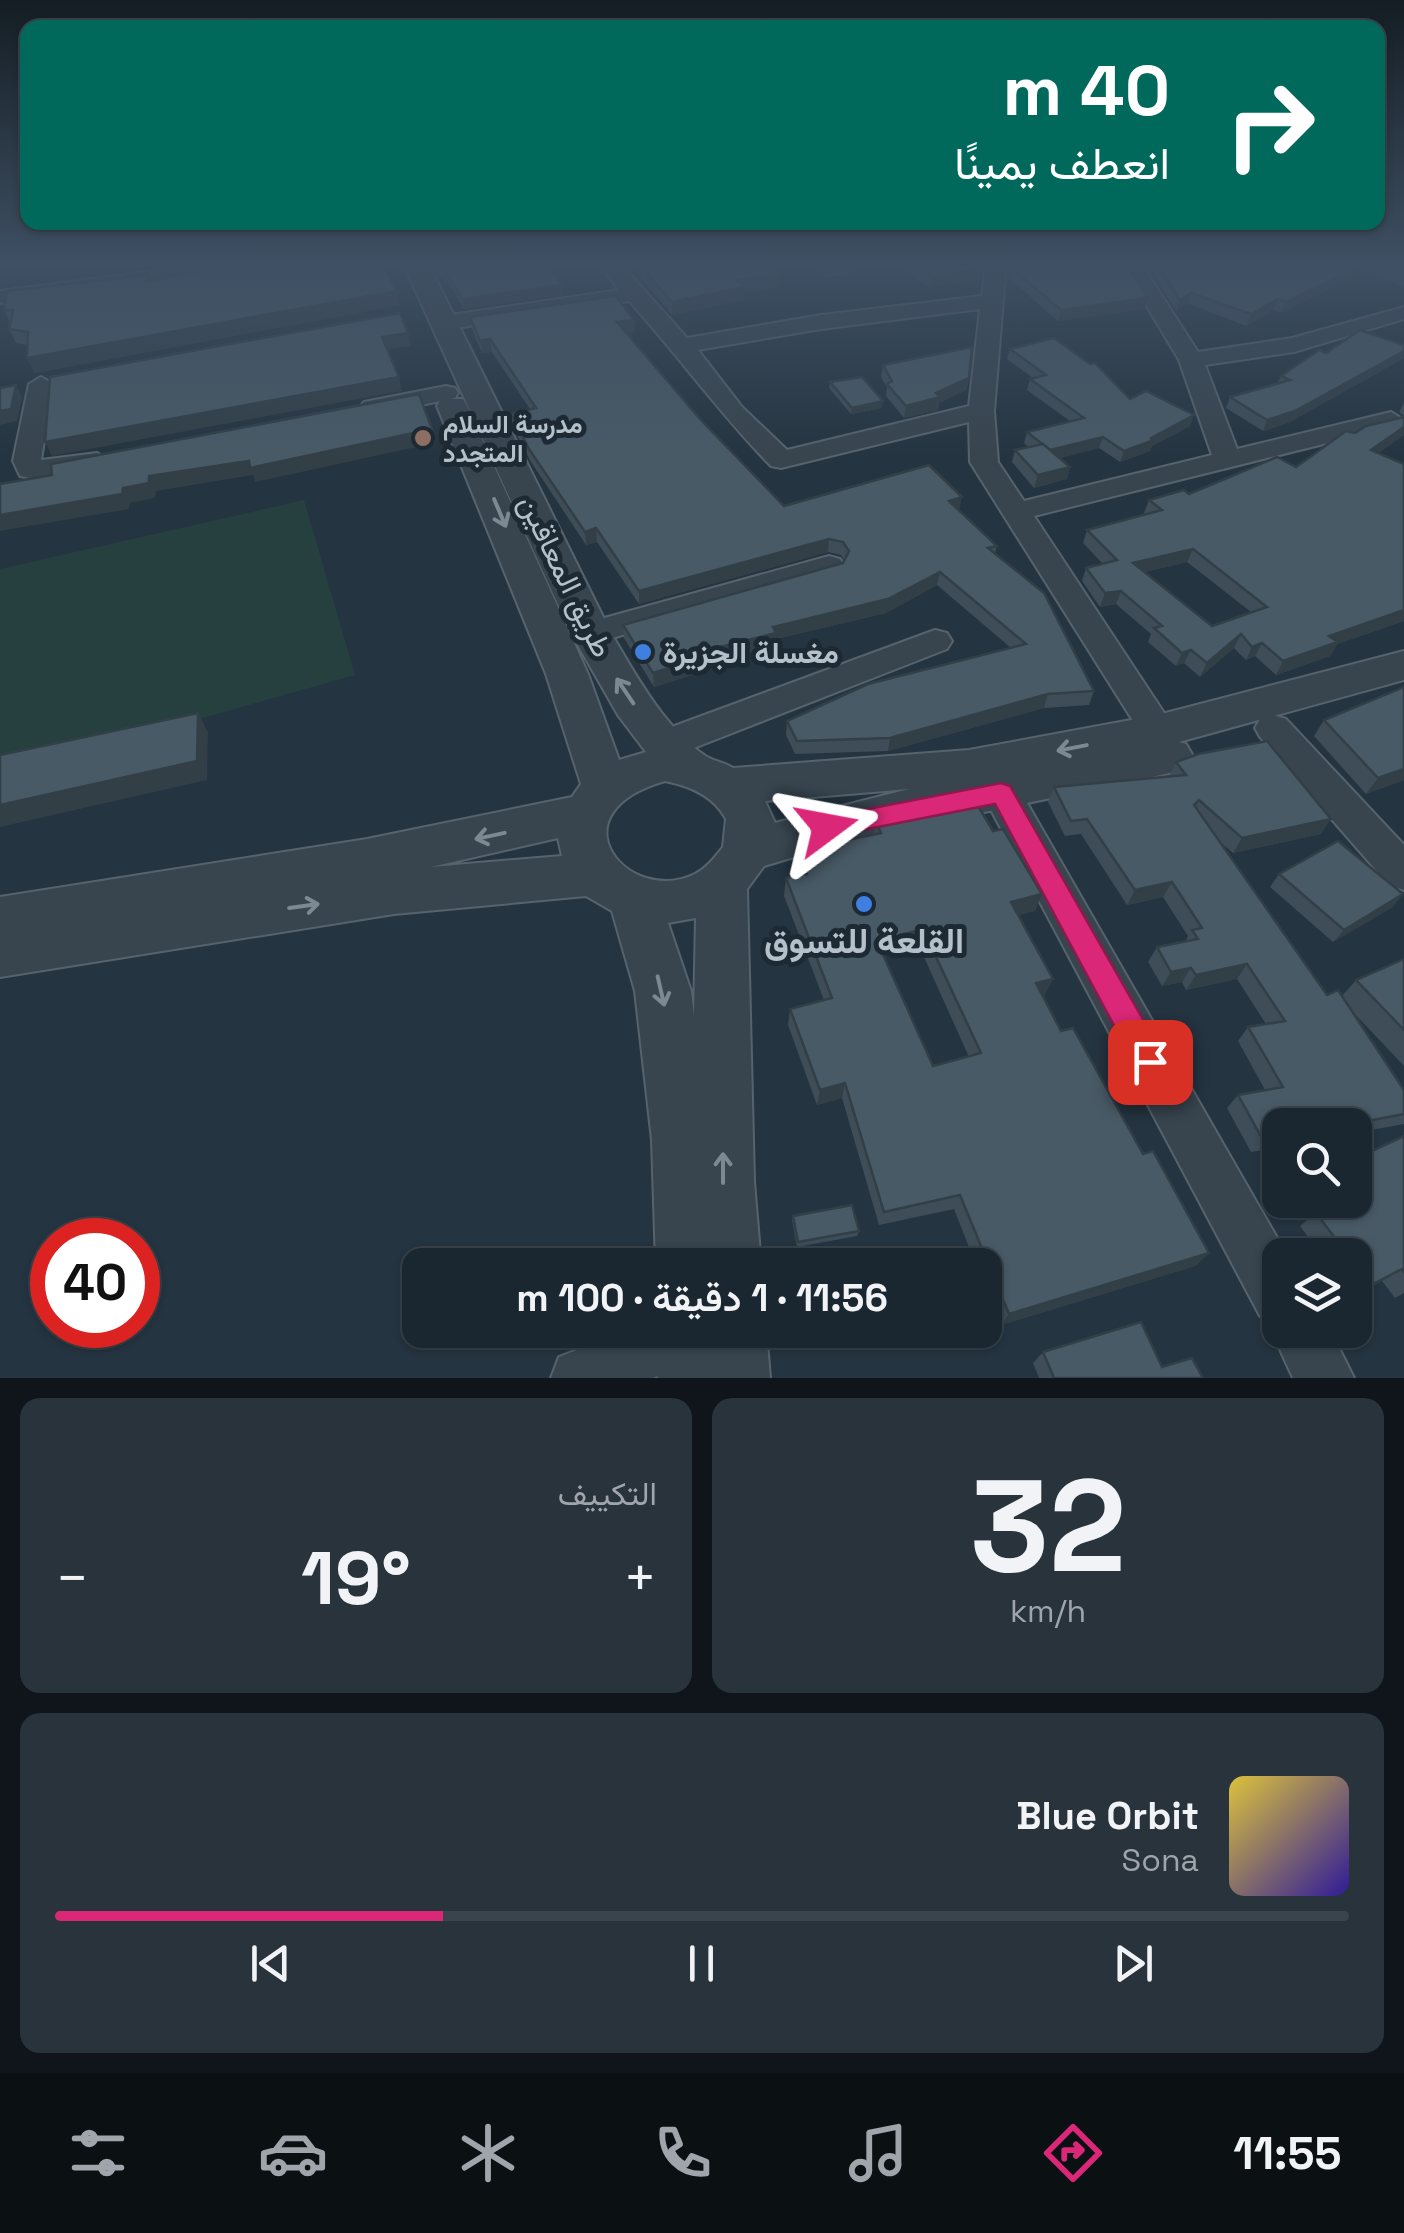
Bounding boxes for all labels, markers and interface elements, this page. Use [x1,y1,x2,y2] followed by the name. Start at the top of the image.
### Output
[1003,46,1170,135] text: 40 m
[1205,60,1335,190] icon: right
[954,135,1170,192] text: انعطف يمينًا
[443,408,583,469] place label: مدرسة السلام المتجدد
[412,427,434,449] marker: مدرسة السلام المتجدد
[510,488,622,664] street label: طريق المعاقين
[492,497,510,527] one-way arrow
[663,633,839,672] place label: مغسلة الجزيرة
[632,641,654,663] marker: مغسلة الجزيرة
[615,678,636,706] one-way arrow
[1057,739,1089,758] one-way arrow
[775,775,879,879] position arrow
[475,828,507,846] one-way arrow
[853,893,875,915] marker: القلعة للتسوق
[287,896,320,914] one-way arrow
[764,919,964,963] place label: القلعة للتسوق
[653,974,671,1006] one-way arrow
[1108,1020,1193,1105] pin
[1123,1035,1178,1090] icon: arrive
[1262,1108,1372,1348] map controls
[1262,1108,1372,1218] button: search
[714,1152,733,1184] one-way arrow
[30,1218,160,1348] speed limit sign: 40
[1262,1238,1372,1348] button: layers
[516,1274,888,1322] text: 11:56 · 1 دقيقة · 100 m
[970,1443,1126,1609] text: 32
[558,1474,657,1514] text: التكييف
[301,1530,411,1626] text: 19°
[55,1543,89,1613] text: −
[623,1543,657,1613] text: +
[1010,1591,1086,1631] text: km/h
[1016,1792,1199,1840] text: Blue Orbit
[1122,1840,1199,1880] text: Sona
[243,1936,298,1991] icon: previous
[674,1936,729,1991] icon: pause
[1106,1936,1161,1991] icon: next
[63,2118,133,2188] icon: filters
[258,2118,328,2188] icon: car
[453,2118,523,2188] icon: climate
[648,2118,718,2188] icon: phone
[843,2118,913,2188] icon: music
[1038,2118,1108,2188] icon: directions
[1233,2125,1341,2182] text: 11:55

